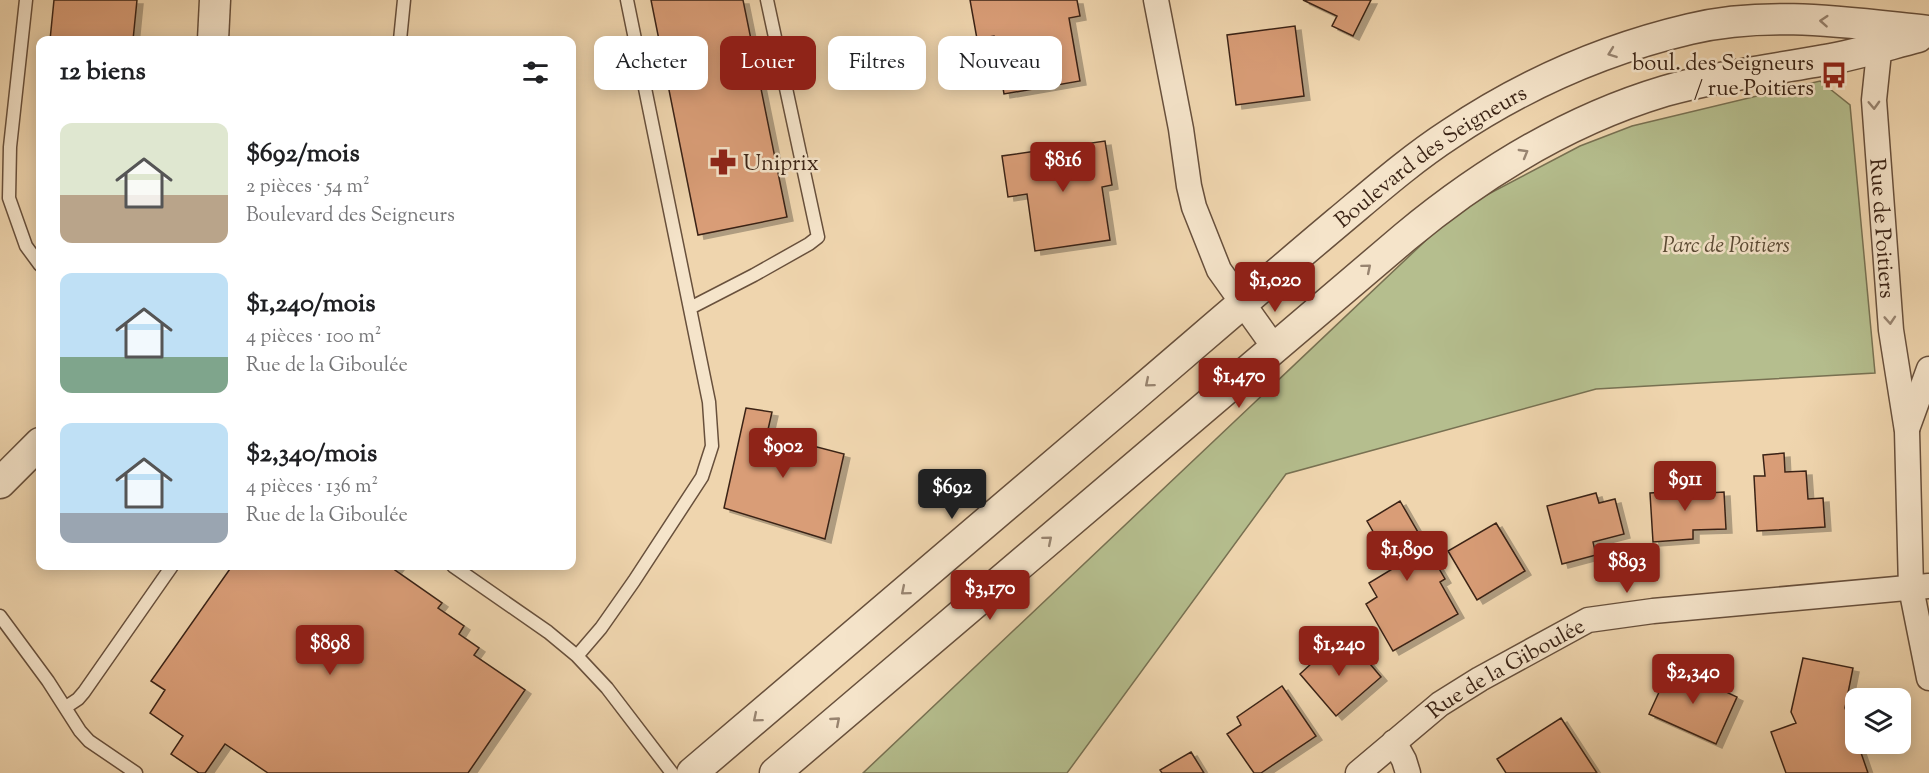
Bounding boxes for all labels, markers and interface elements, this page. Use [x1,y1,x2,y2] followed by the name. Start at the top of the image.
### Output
[1819,15,1828,28] one-way arrow
[594,36,708,90] chip: Acheter
[720,36,816,90] chip: Louer
[828,36,926,90] chip: Filtres
[938,36,1062,90] chip: Nouveau
[1607,45,1618,58] one-way arrow
[1632,49,1814,106] place label: boul. des Seigneurs / rue Poitiers
[60,54,146,91] text: 12 biens
[519,56,552,89] icon: filters
[1819,60,1849,90] bus stop icon: boul. des Seigneurs / rue Poitiers
[1329,79,1533,237] street label: Boulevard des Seigneurs
[1868,100,1881,109] one-way arrow
[246,136,360,173] text: $692/mois
[1027,142,1099,193] pin: $816
[108,147,180,219] icon: home
[708,147,738,177] pharmacy icon: Uniprix
[1044,147,1082,176] text: $816
[743,149,819,181] place label: Uniprix
[1518,149,1528,160] one-way arrow
[1859,157,1902,300] street label: Rue de Poitiers
[246,173,370,202] text: 2 pièces · 54 m²
[246,202,455,231] text: Boulevard des Seigneurs
[1662,231,1790,263] park label: Parc de Poitiers
[1226,262,1324,313] pin: $1,020
[1360,265,1371,276] one-way arrow
[1249,267,1301,296] text: $1,020
[246,286,376,323] text: $1,240/mois
[108,297,180,369] icon: home
[1883,316,1896,325] one-way arrow
[246,323,381,352] text: 4 pièces · 100 m²
[246,352,408,381] text: Rue de la Giboulée
[1190,358,1288,409] pin: $1,470
[1213,363,1265,392] text: $1,470
[1146,376,1156,387] one-way arrow
[747,428,819,479] pin: $902
[763,433,803,462] text: $902
[246,436,377,473] text: $2,340/mois
[108,447,180,519] icon: home
[1649,461,1721,512] pin: $911
[1668,466,1702,495] text: $911
[916,469,988,520] pin: $692
[246,473,378,502] text: 4 pièces · 136 m²
[932,474,972,503] text: $692
[246,502,408,531] text: Rue de la Giboulée
[1358,531,1456,582] pin: $1,890
[1041,536,1052,547] one-way arrow
[1381,536,1433,565] text: $1,890
[1591,543,1663,594] pin: $893
[1608,548,1646,577] text: $893
[941,570,1039,621] pin: $3,170
[965,575,1015,604] text: $3,170
[901,584,912,595] one-way arrow
[1421,612,1592,728] street label: Rue de la Giboulée
[294,625,366,676] pin: $898
[1290,626,1388,677] pin: $1,240
[310,630,350,659] text: $898
[1313,631,1365,660] text: $1,240
[1644,654,1742,705] pin: $2,340
[1666,659,1720,688] text: $2,340
[1845,688,1911,754] map controls
[1845,688,1911,754] button: layers
[753,711,764,722] one-way arrow
[829,718,840,729] one-way arrow

